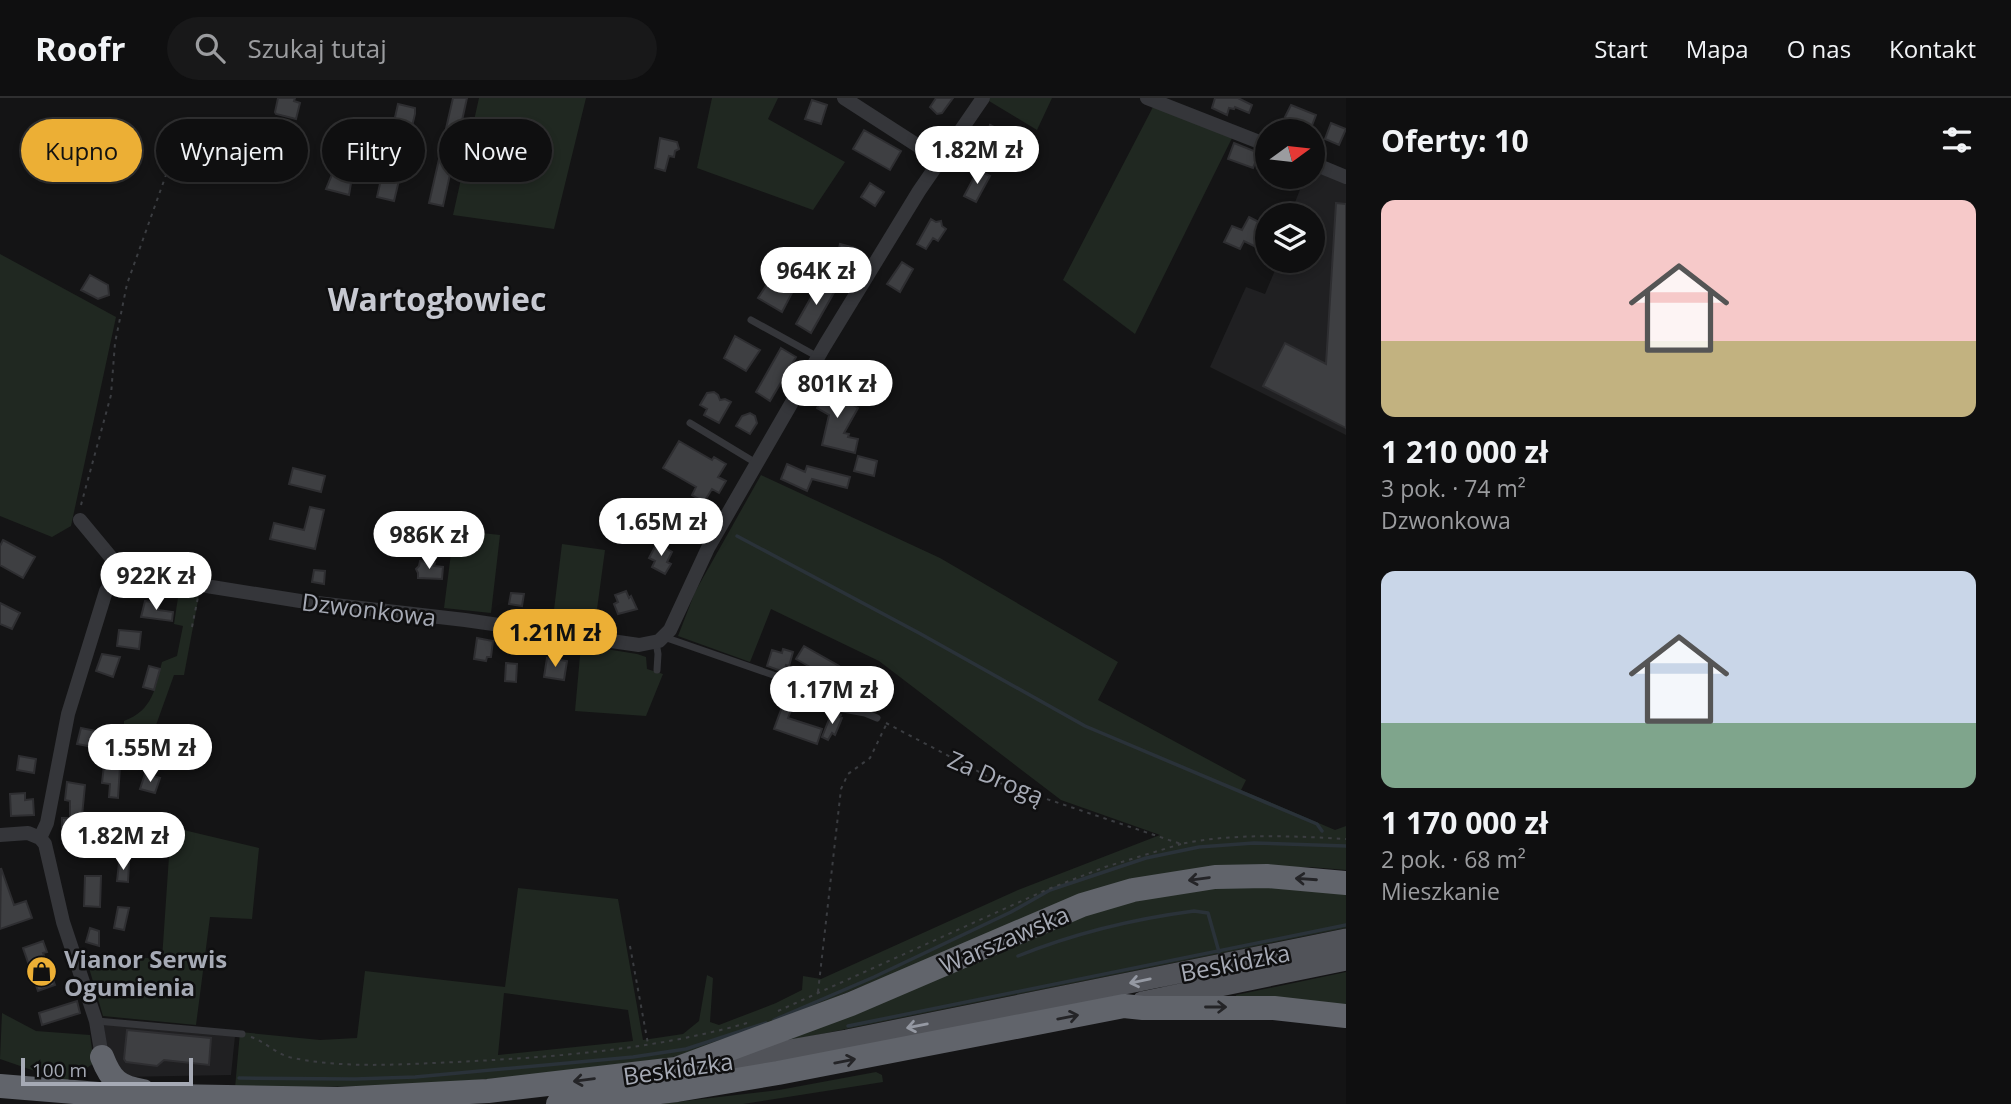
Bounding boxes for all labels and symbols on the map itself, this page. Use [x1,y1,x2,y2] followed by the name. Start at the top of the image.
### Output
[1255,119,1325,189] north arrow
[905,126,1049,186] pin: 1.82M zł
[751,248,881,307] pin: 964K zł
[328,277,546,320] district label: Wartogłowiec
[772,360,902,420] pin: 801K zł
[589,498,733,558] pin: 1.65M zł
[364,512,494,571] pin: 986K zł
[91,552,221,612] pin: 922K zł
[300,584,438,634] street label: Dzwonkowa
[483,610,627,669] pin: 1.21M zł
[760,666,904,726] pin: 1.17M zł
[78,724,222,784] pin: 1.55M zł
[943,742,1049,812] street label: Za Drogą
[51,812,195,872] pin: 1.82M zł
[1295,872,1318,885] one-way arrow
[1188,873,1211,886] one-way arrow
[934,897,1074,981] street label: Warszawska
[1177,935,1293,989] street label: Beskidzka
[64,942,227,1003] place label: Vianor Serwis Ogumienia
[24,955,58,989] shop icon: Vianor Serwis Ogumienia
[1129,974,1152,988] one-way arrow
[1205,1000,1228,1014] one-way arrow
[1056,1010,1079,1023] one-way arrow
[906,1019,929,1033] one-way arrow
[621,1044,735,1092] street label: Beskidzka
[833,1053,856,1067] one-way arrow
[21,1055,192,1087] scale bar
[573,1074,596,1087] one-way arrow

